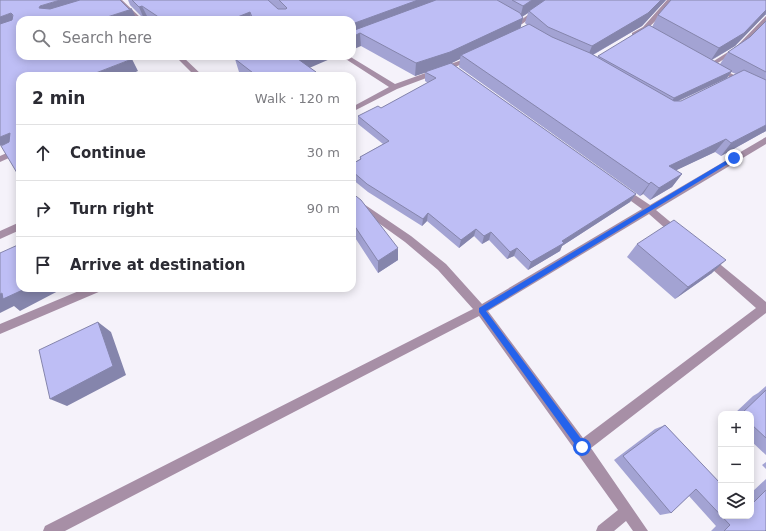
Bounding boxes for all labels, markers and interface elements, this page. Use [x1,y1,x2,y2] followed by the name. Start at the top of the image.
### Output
[16,16,356,60] search box
[30,27,52,49] icon: search
[62,29,152,47] text: Search here
[32,88,85,108] text: 2 min
[255,91,340,106] text: Walk · 120 m
[32,142,54,164] icon: ahead
[70,144,146,162] text: Continue
[307,145,340,160] text: 30 m
[725,149,743,167] route end
[32,198,54,220] icon: right
[70,200,154,218] text: Turn right
[307,201,340,216] text: 90 m
[32,254,54,276] icon: arrive
[70,256,245,274] text: Arrive at destination
[718,411,754,519] map controls
[718,411,754,447] button: +
[573,438,591,456] route start
[718,447,754,483] button: −
[718,483,754,519] button: layers

